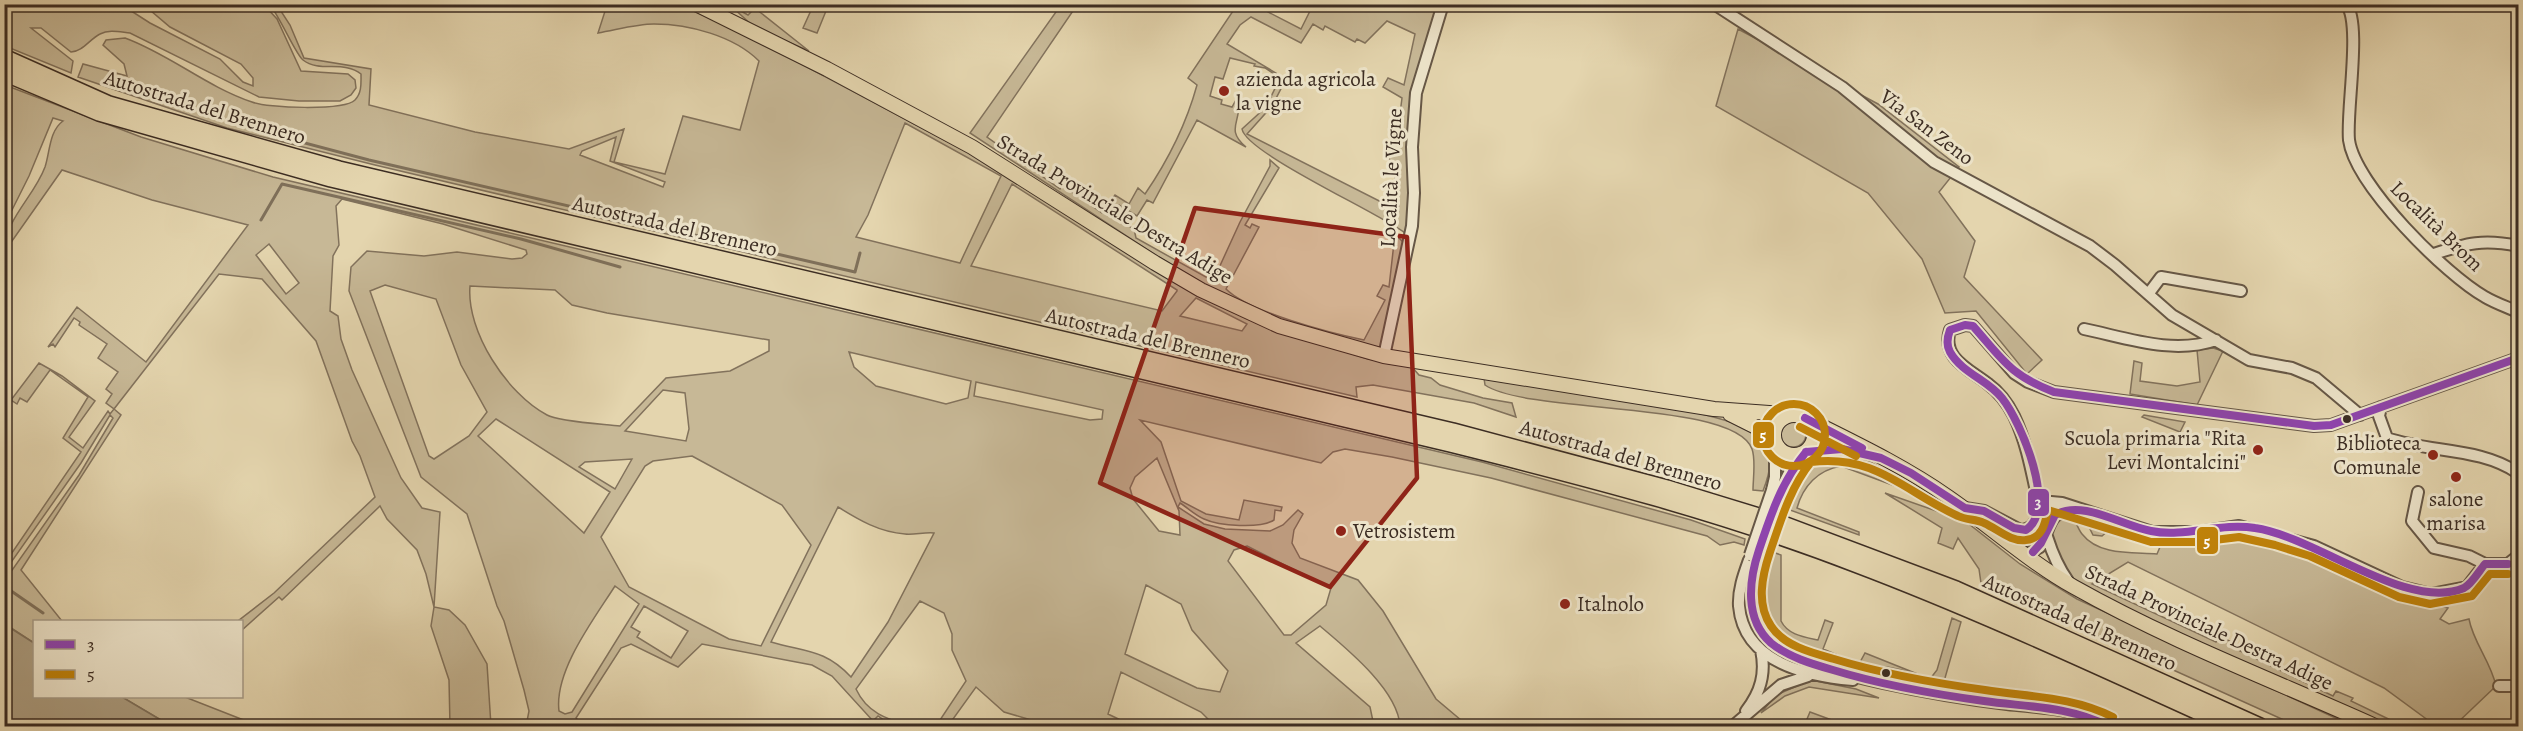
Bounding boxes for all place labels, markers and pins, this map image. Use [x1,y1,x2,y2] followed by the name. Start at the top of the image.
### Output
[1236,65,1376,117] place label: azienda agricola la vigne
[1217,84,1231,98] marker: azienda agricola la vigne
[2341,413,2353,425] unlabelled marker
[2064,424,2246,476] place label: Scuola primaria "Rita Levi Montalcini"
[2333,429,2421,481] place label: Biblioteca Comunale
[2251,443,2265,457] marker: Scuola primaria "Rita Levi Montalcini"
[2426,448,2440,462] marker: Biblioteca Comunale
[2449,470,2463,484] marker: salone marisa
[2426,485,2486,537] place label: salone marisa
[1352,517,1455,545] place label: Vetrosistem
[1334,524,1348,538] marker: Vetrosistem
[1577,590,1644,618] place label: Italnolo
[1558,597,1572,611] marker: Italnolo
[1880,667,1892,679] unlabelled marker

